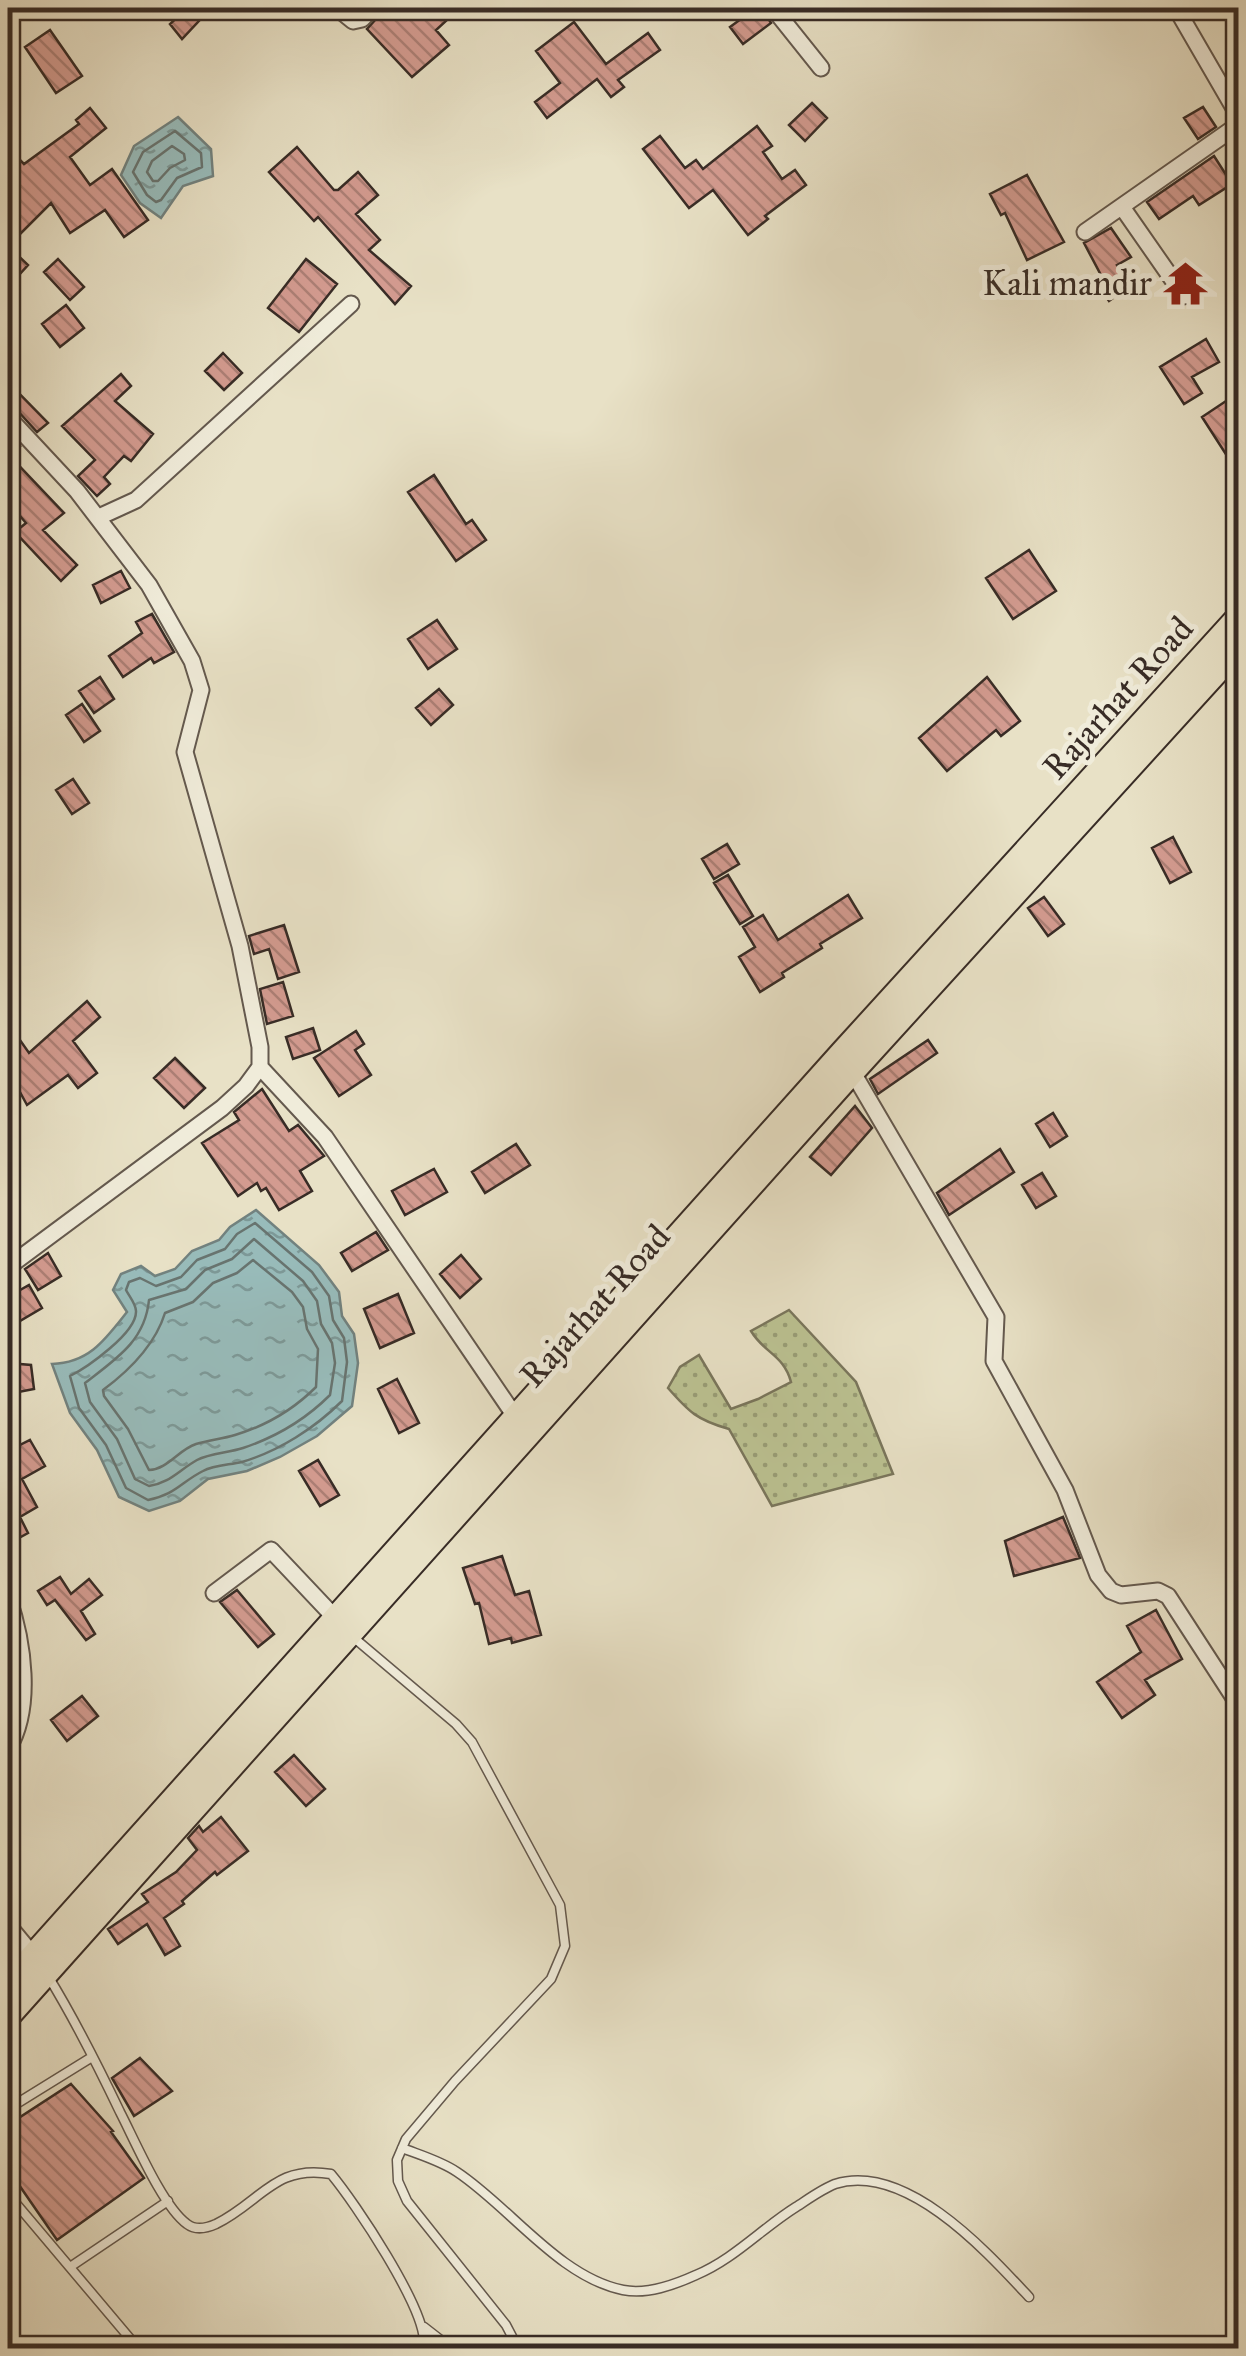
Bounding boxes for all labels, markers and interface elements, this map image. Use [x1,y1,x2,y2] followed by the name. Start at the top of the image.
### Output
[1161,259,1209,307] temple icon: Kali mandir
[982,262,1153,305] place label: Kali mandir
[1034,607,1203,788] street label: Rajarhat Road
[511,1215,680,1396] street label: Rajarhat Road

